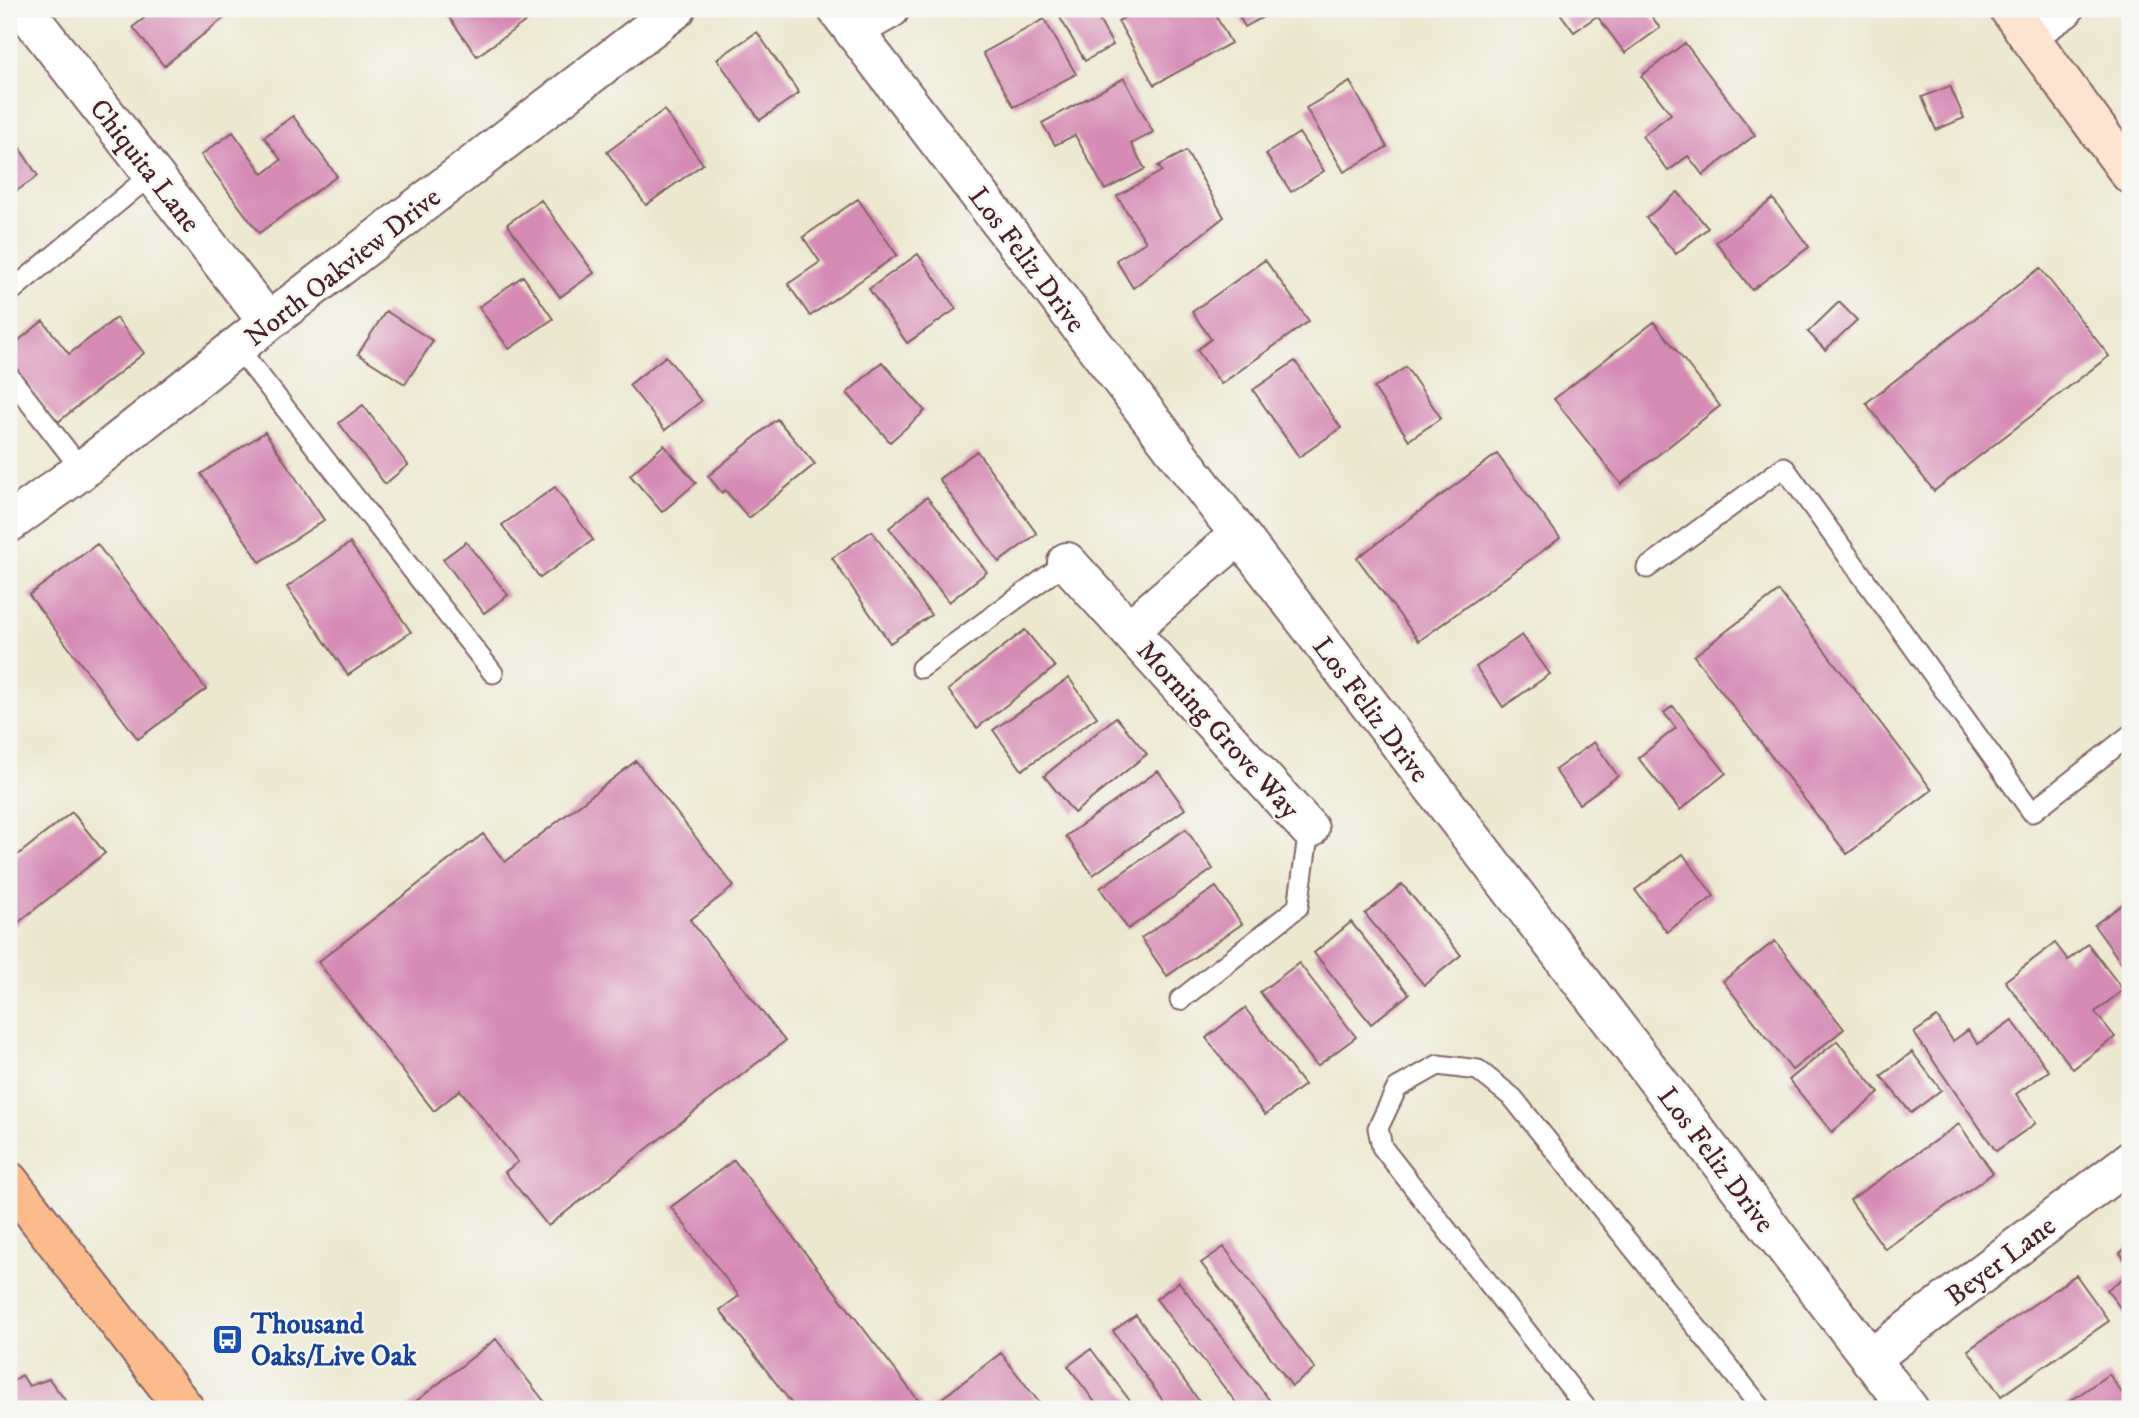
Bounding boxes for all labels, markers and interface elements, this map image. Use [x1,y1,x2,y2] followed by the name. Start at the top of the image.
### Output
[82,92,208,240] street label: Chiquita Lane
[238,180,448,355] street label: North Oakview Drive
[961,180,1093,340] street label: Los Feliz Drive
[1305,630,1437,790] street label: Los Feliz Drive
[1129,634,1308,827] street label: Morning Grove Way
[1650,1080,1782,1240] street label: Los Feliz Drive
[1939,1208,2063,1314] street label: Beyer Lane
[250,1307,418,1374] place label: Thousand Oaks/Live Oak
[211,1322,245,1356] bus stop icon: Thousand Oaks/Live Oak

